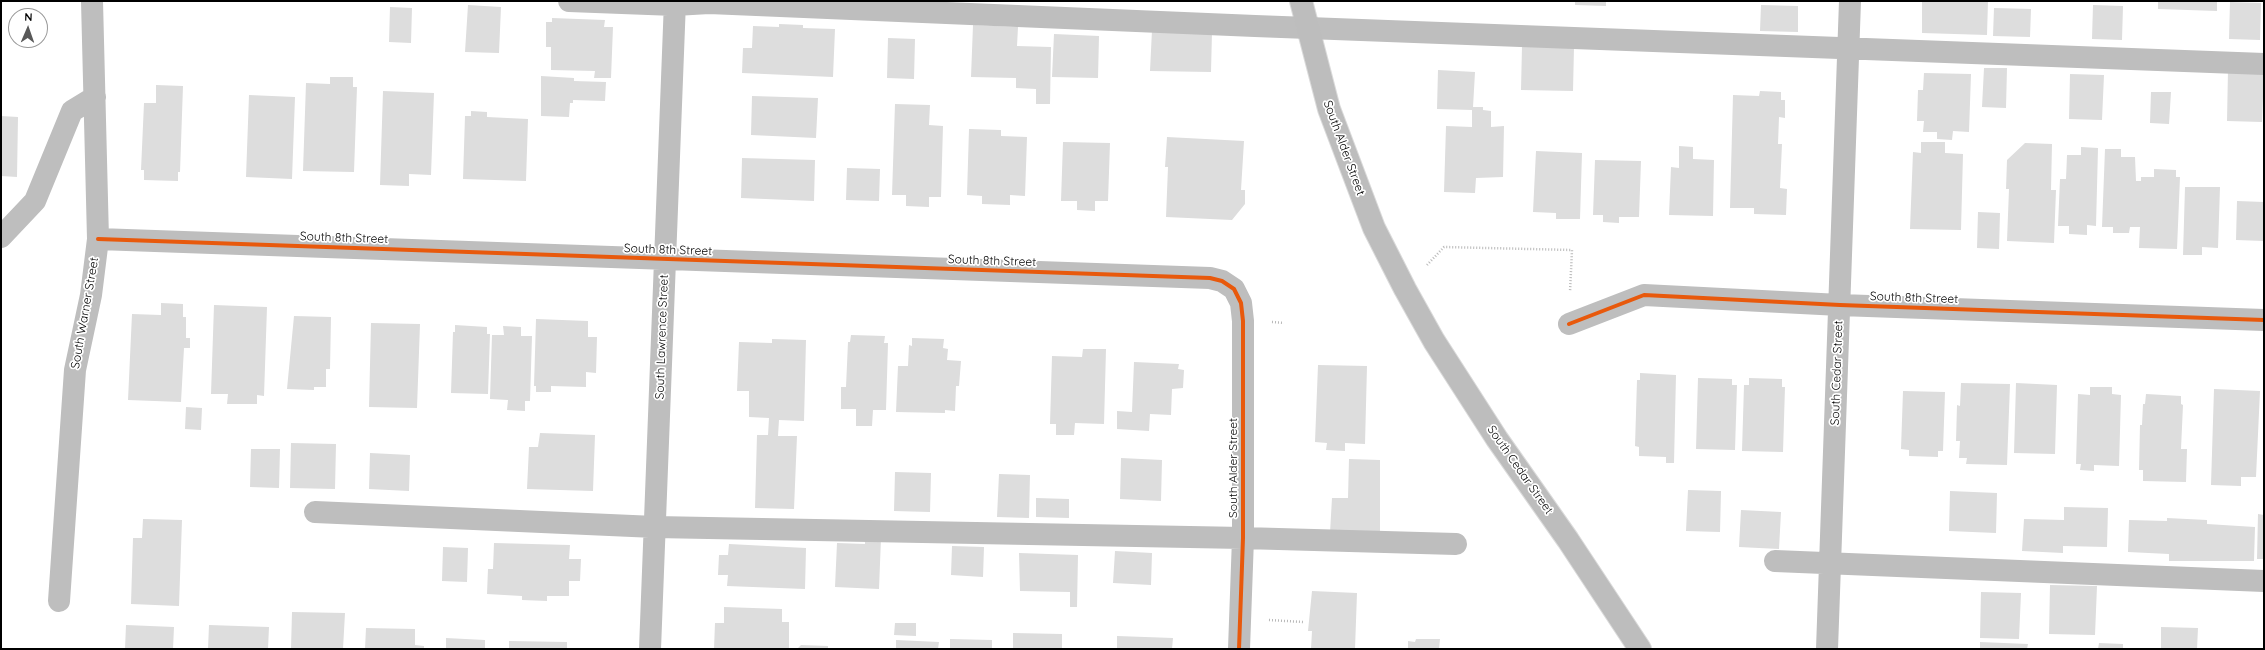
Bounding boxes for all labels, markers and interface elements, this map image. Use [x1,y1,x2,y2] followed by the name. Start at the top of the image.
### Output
[8,8,48,48] north arrow
[24,10,33,24] text: N
[1320,98,1368,198] street label: South Alder Street
[300,229,388,247] street label: South 8th Street
[624,241,712,259] street label: South 8th Street
[948,252,1036,270] street label: South 8th Street
[68,256,102,370] street label: South Warner Street
[653,274,671,400] street label: South Lawrence Street
[1870,289,1958,307] street label: South 8th Street
[1828,320,1846,426] street label: South Cedar Street
[1226,418,1240,518] street label: South Alder Street
[1484,423,1556,517] street label: South Cedar Street

